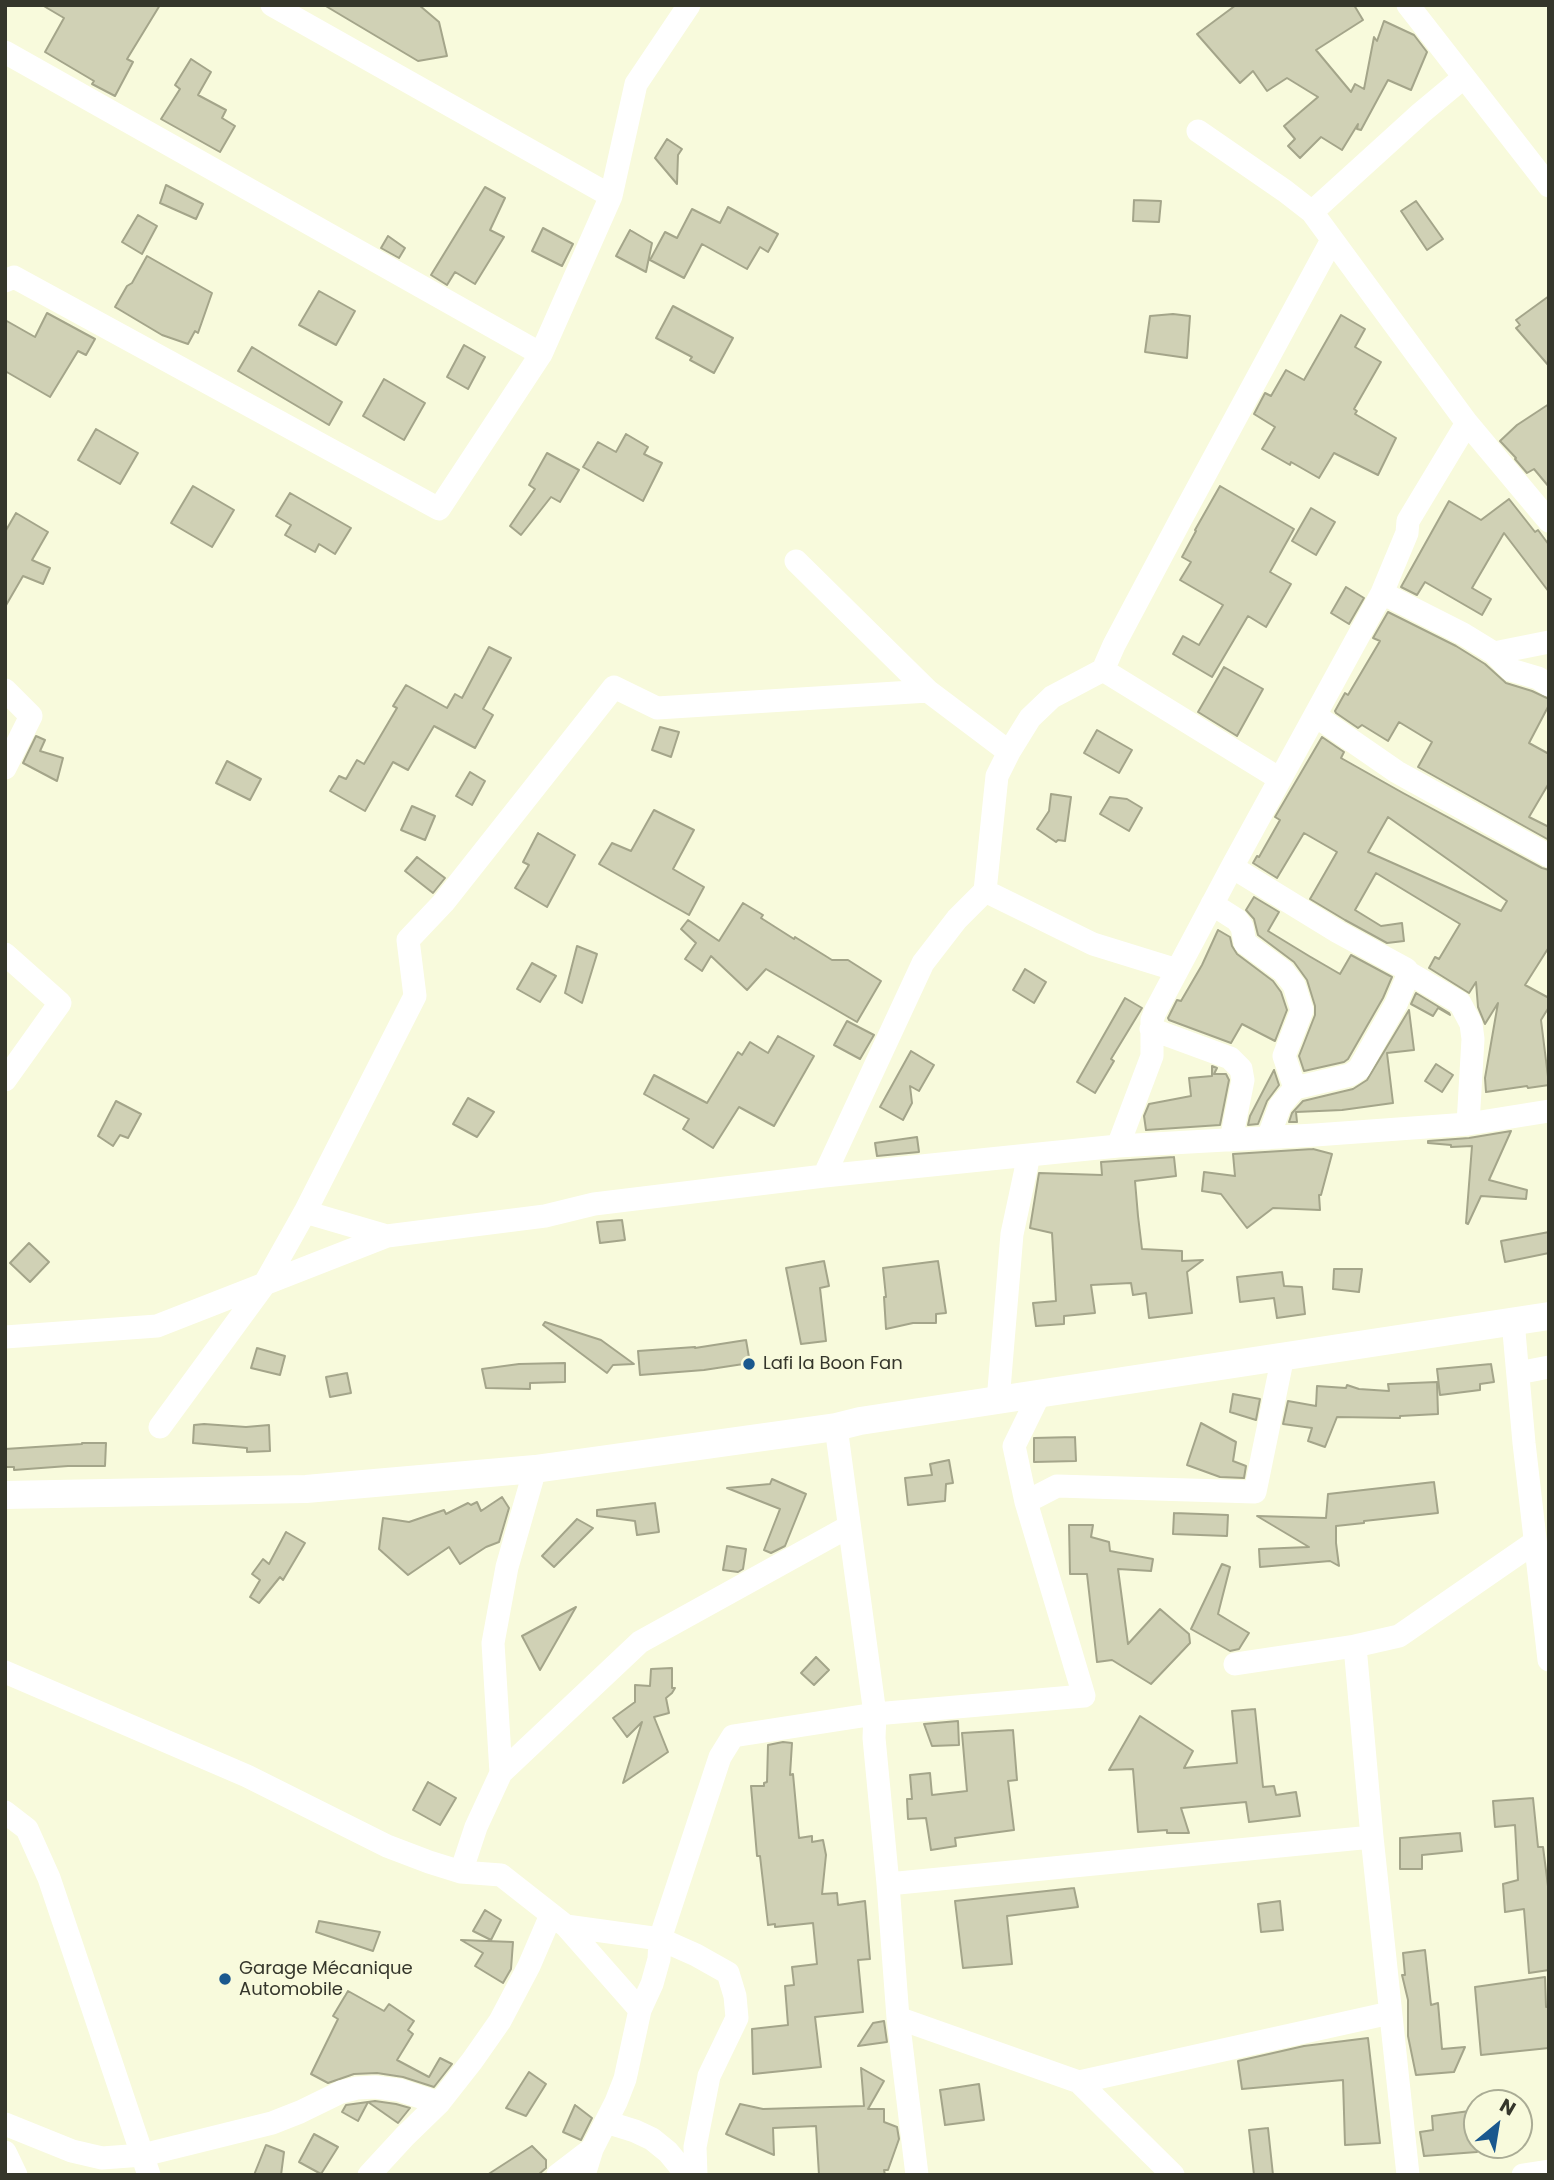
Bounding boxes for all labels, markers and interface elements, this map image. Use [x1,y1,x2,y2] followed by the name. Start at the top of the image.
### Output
[763,1353,903,1375] place label: Lafi la Boon Fan
[741,1356,757,1372] marker: Lafi la Boon Fan
[239,1958,413,2000] place label: Garage Mécanique Automobile
[217,1971,233,1987] marker: Garage Mécanique Automobile
[1463,2089,1533,2159] north arrow
[1495,2092,1521,2122] text: N

